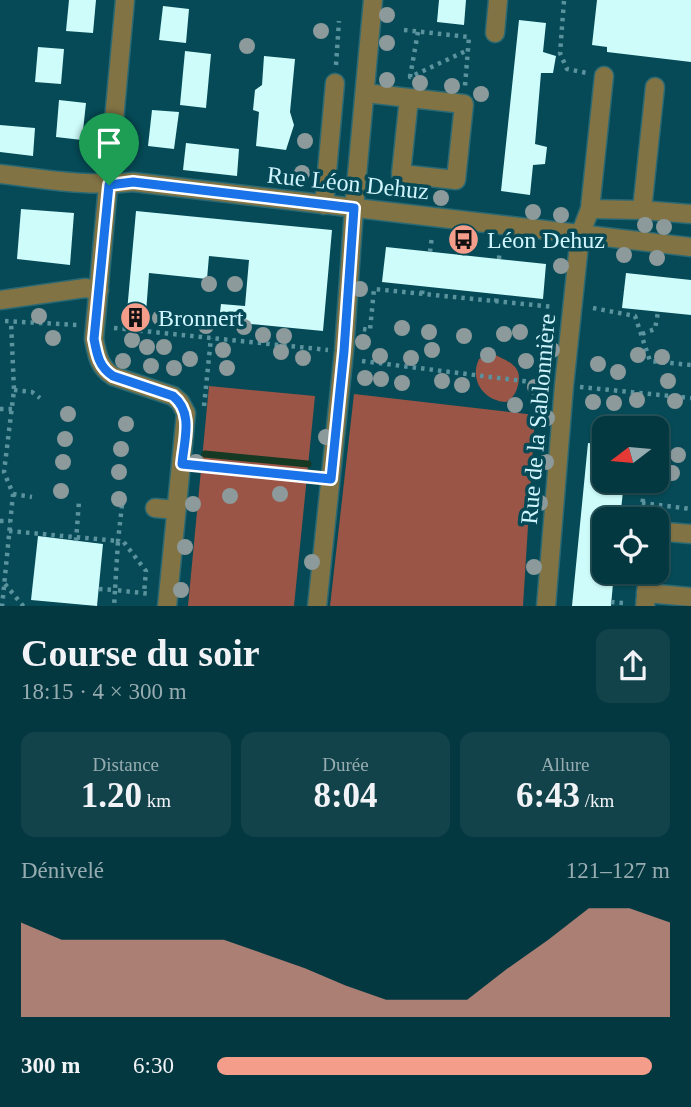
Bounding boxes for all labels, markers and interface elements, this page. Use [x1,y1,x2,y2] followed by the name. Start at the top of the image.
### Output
[79,113,139,185] pin
[90,124,128,162] icon: arrive
[266,162,430,204] street label: Rue Léon Dehuz
[447,223,481,257] bus stop icon: Léon Dehuz
[487,227,605,253] place label: Léon Dehuz
[118,301,152,335] building icon: Bronnert
[158,305,244,331] place label: Bronnert
[516,313,560,525] street label: Rue de la Sablonnière
[592,416,668,494] north arrow
[592,416,669,584] map controls
[592,507,669,584] button: locate
[596,629,670,703] button: share
[21,632,260,674] text: Course du soir
[21,679,187,704] text: 18:15 · 4 × 300 m
[93,754,159,775] text: Distance
[322,754,369,775] text: Durée
[541,754,589,775] text: Allure
[81,776,142,815] text: 1.20
[313,776,378,815] text: 8:04
[516,776,580,815] text: 6:43
[142,790,171,811] text: km
[580,790,614,811] text: /km
[21,858,104,883] text: Dénivelé
[566,858,670,883] text: 121–127 m
[21,1053,80,1078] text: 300 m
[133,1053,174,1078] text: 6:30

